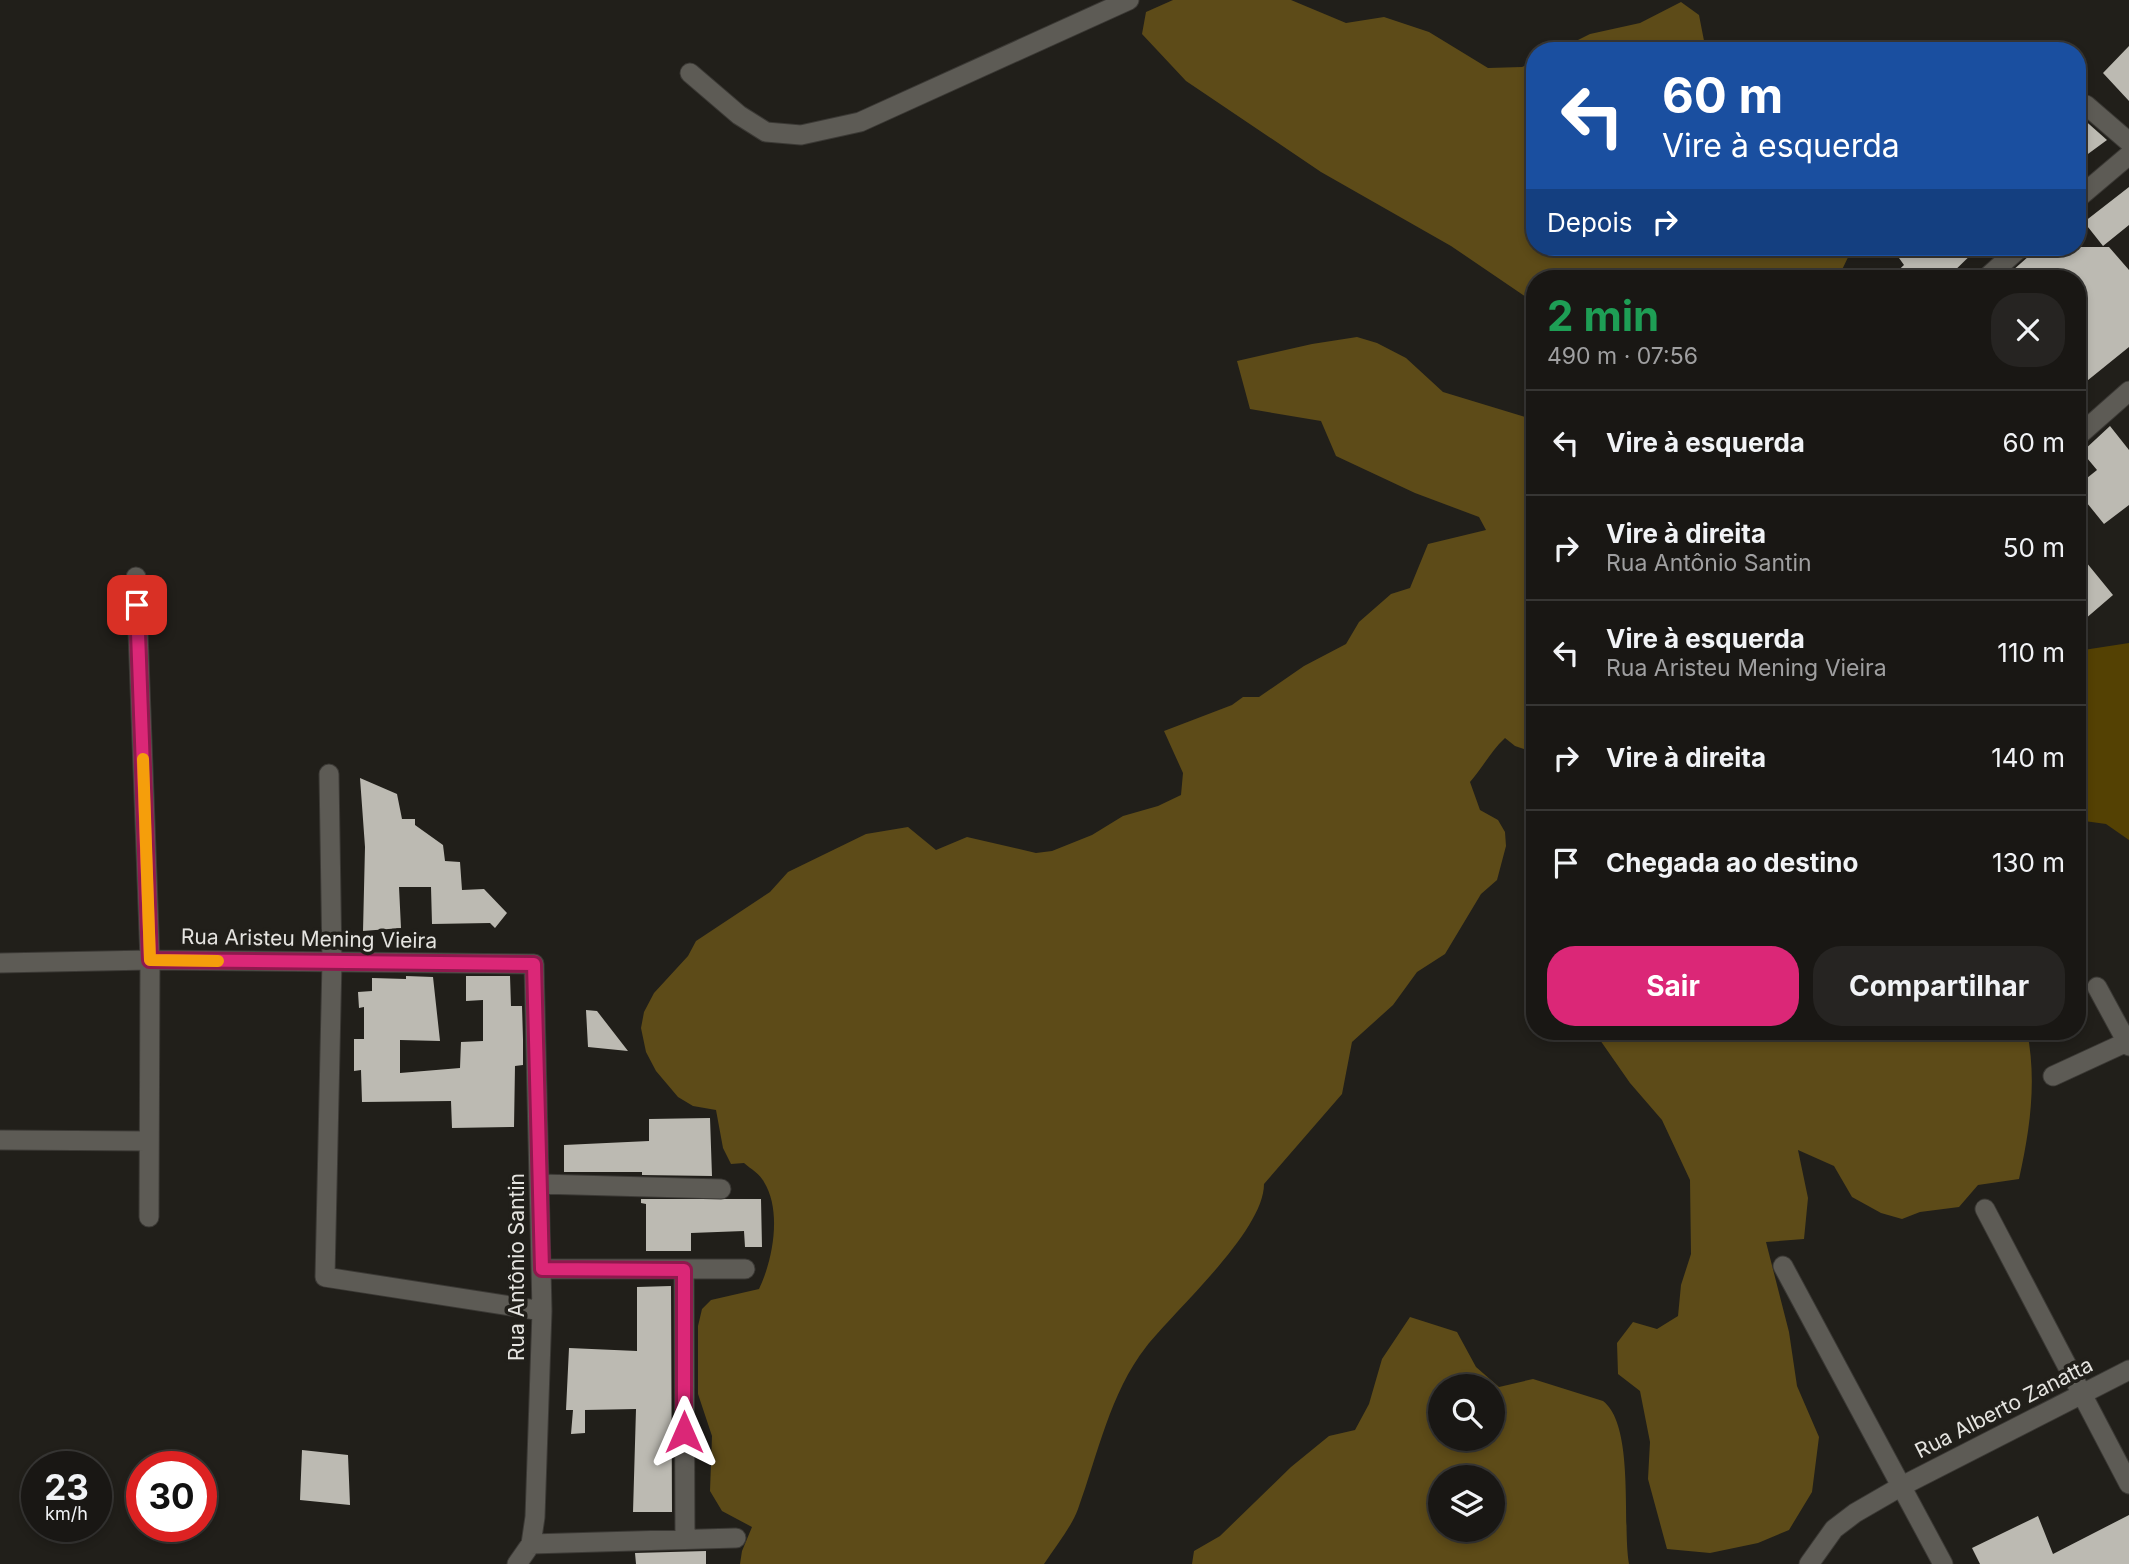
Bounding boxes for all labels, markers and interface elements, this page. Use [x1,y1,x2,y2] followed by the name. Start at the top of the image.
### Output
[1662,66,1783,125] text: 60 m
[1547,70,1638,161] icon: left
[1662,126,1900,165] text: Vire à esquerda
[1646,203,1684,241] icon: right
[1547,207,1632,238] text: Depois
[1547,290,1659,341] text: 2 min
[1991,293,2065,367] button: close
[1547,342,1698,370] text: 490 m · 07:56
[1547,424,1585,462] icon: left
[1606,427,1805,458] text: Vire à esquerda
[2002,427,2065,458] text: 60 m
[1606,518,1766,549] text: Vire à direita
[1547,529,1585,567] icon: right
[2003,532,2065,563] text: 50 m
[1606,549,1812,577] text: Rua Antônio Santin
[107,575,167,635] pin
[118,586,156,624] icon: arrive
[1606,623,1805,654] text: Vire à esquerda
[1547,634,1585,672] icon: left
[1997,637,2065,668] text: 110 m
[1606,654,1887,682] text: Rua Aristeu Mening Vieira
[1547,739,1585,777] icon: right
[1606,742,1766,773] text: Vire à direita
[1991,742,2065,773] text: 140 m
[1547,844,1585,882] icon: arrive
[1606,847,1858,878] text: Chegada ao destino
[1992,847,2065,878] text: 130 m
[181,924,437,953] street label: Rua Aristeu Mening Vieira
[1547,946,1799,1026] button: Sair
[1813,946,2065,1026] button: Compartilhar
[504,1173,529,1361] street label: Rua Antônio Santin
[1911,1352,2097,1463] street label: Rua Alberto Zanatta
[1428,1374,1505,1542] map controls
[1428,1374,1505,1451] button: search
[647,1395,721,1469] position arrow
[126,1451,217,1542] speed limit sign: 30
[1428,1465,1505,1542] button: layers
[44,1466,89,1508] text: 23
[45,1503,88,1524] text: km/h

